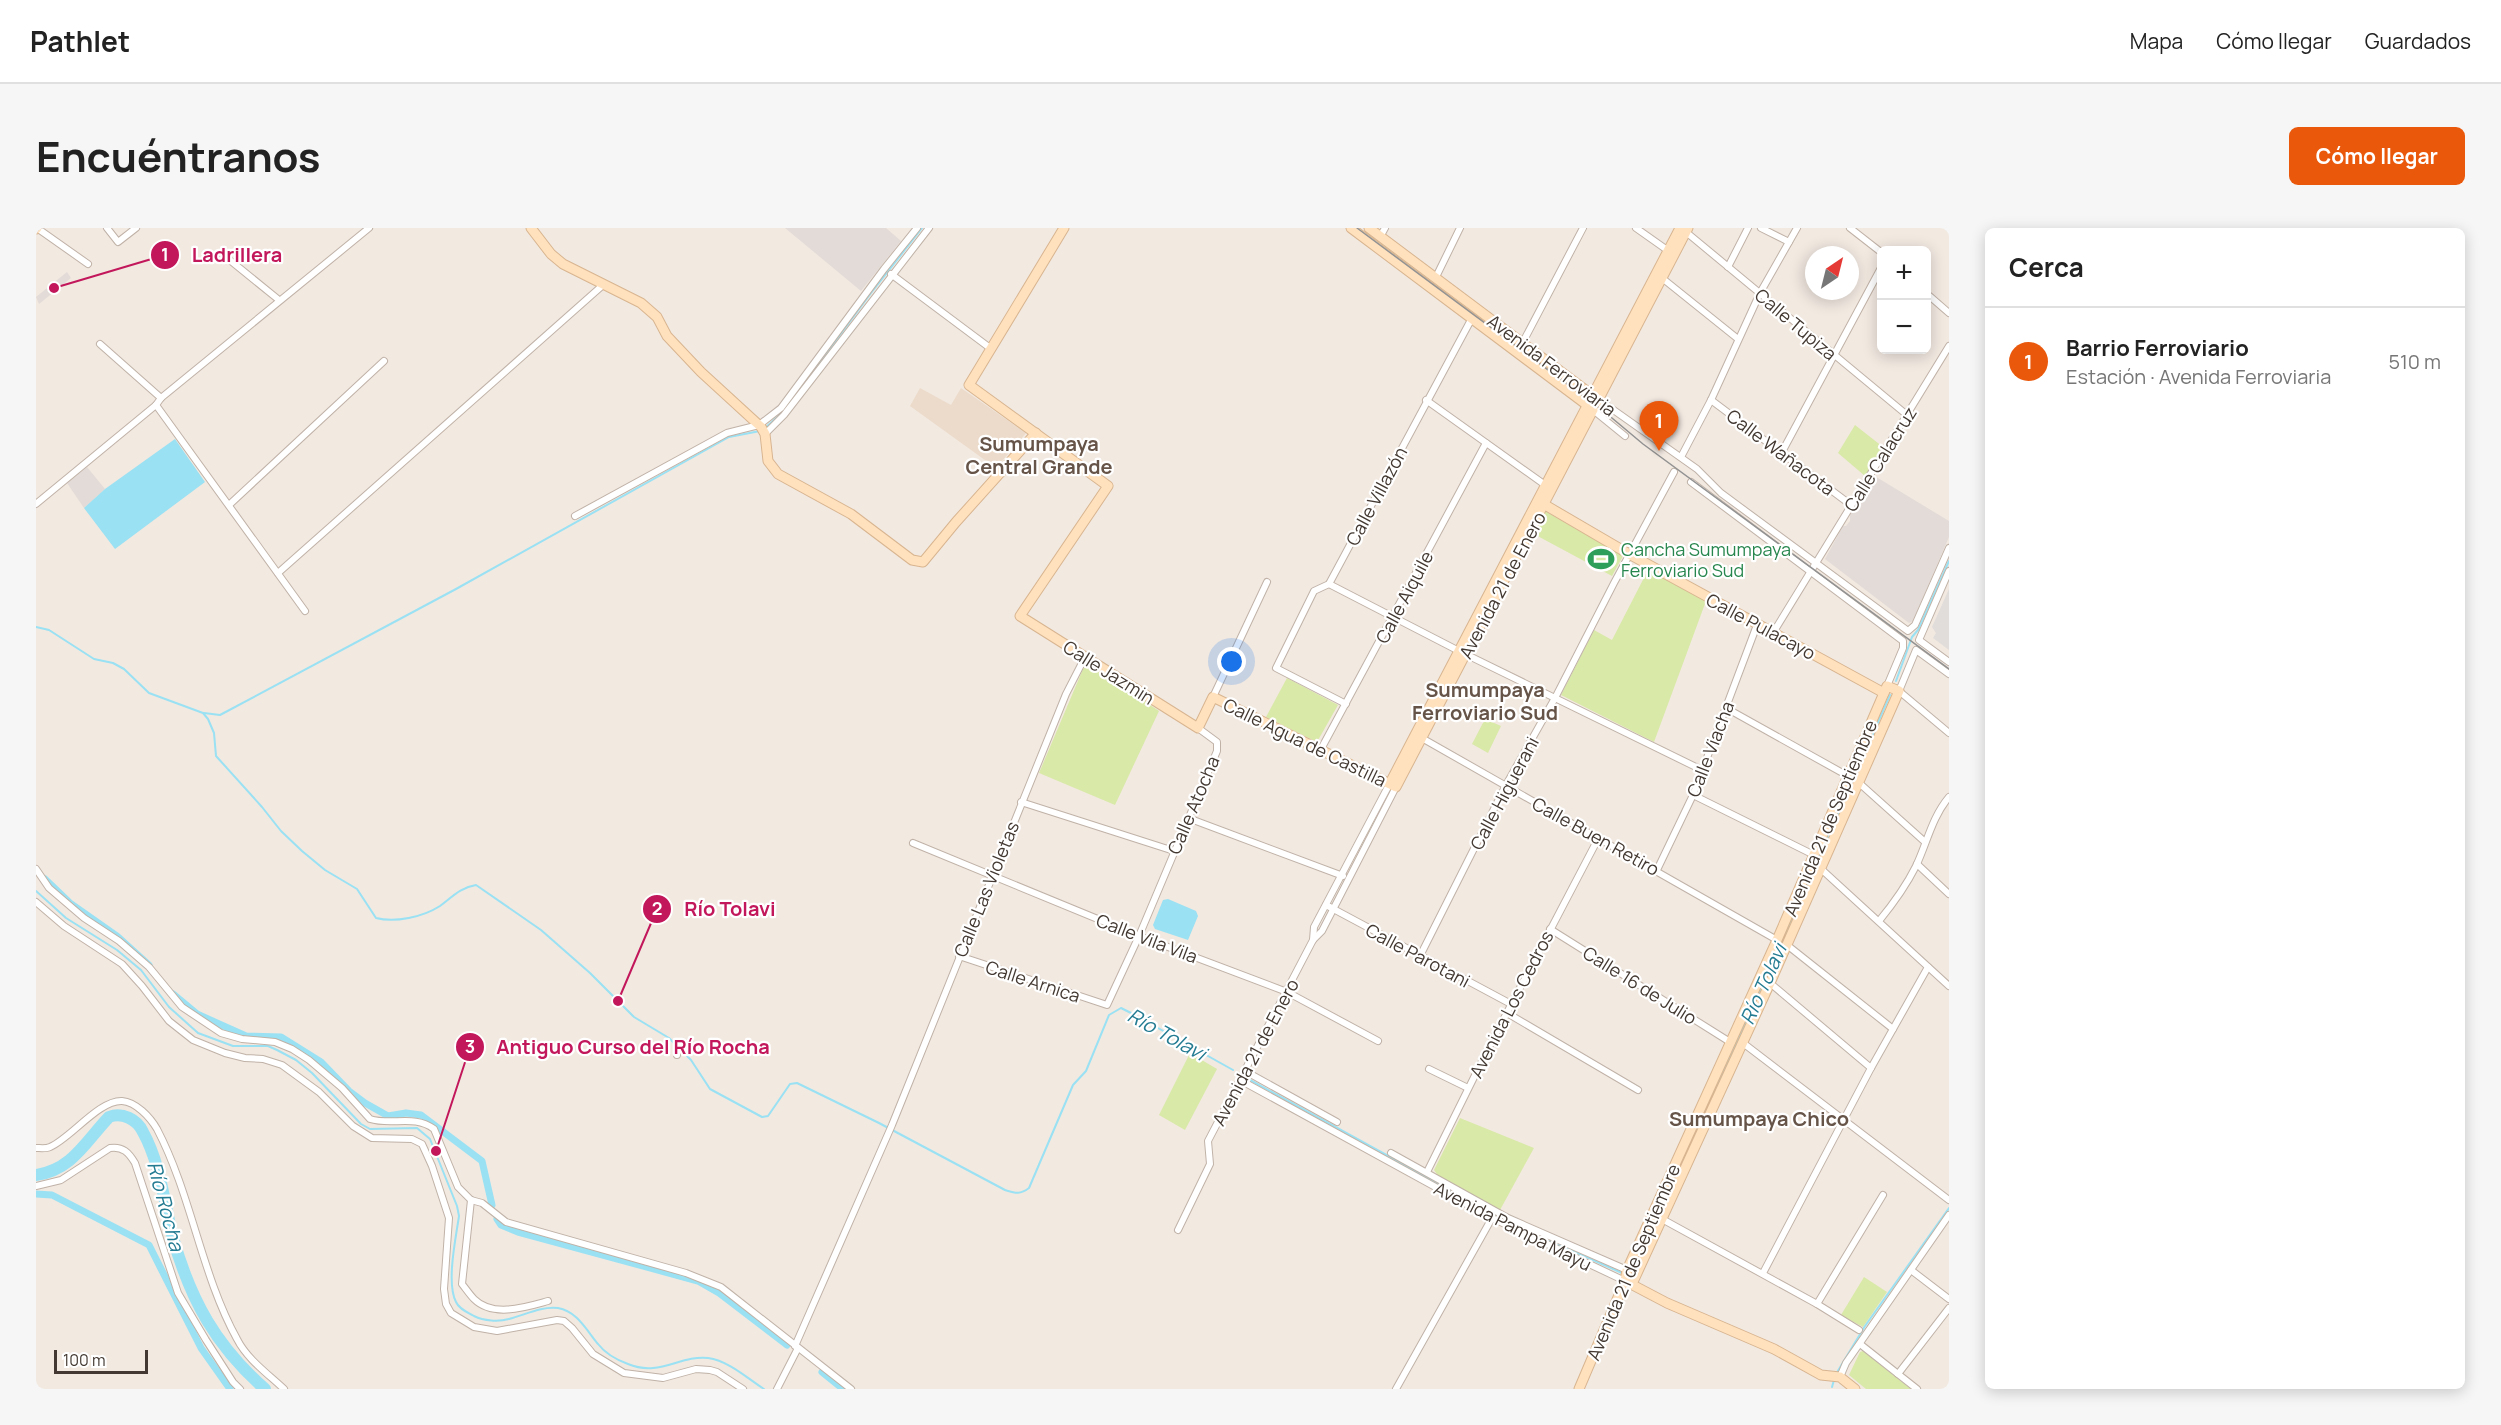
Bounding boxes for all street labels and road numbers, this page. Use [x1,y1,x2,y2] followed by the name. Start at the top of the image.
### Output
[1750,283,1842,365] street label: Calle Tupiza
[1483,309,1621,421] street label: Avenida Ferroviaria
[1838,402,1922,516] street label: Calle Calacruz
[1722,403,1840,501] street label: Calle Wañacota
[1340,442,1412,550] street label: Calle Villazón
[1453,507,1551,663] street label: Avenida 21 de Enero
[1370,547,1438,647] street label: Calle Aiquile
[1702,587,1820,665] street label: Calle Pulacayo
[1059,634,1159,710] street label: Calle Jazmin
[1219,692,1391,792] street label: Calle Agua de Castilla
[1681,698,1739,800] street label: Calle Viacha
[1778,716,1882,920] street label: Avenida 21 de Septiembre
[1464,732,1544,854] street label: Calle Higuerani
[1162,752,1224,858] street label: Calle Atocha
[1528,791,1664,881] street label: Calle Buen Retiro
[948,818,1024,960] street label: Calle Las Violetas
[1093,908,1201,968] street label: Calle Vila Vila
[1362,917,1474,993] street label: Calle Parotani
[1464,926,1558,1082] street label: Avenida Los Cedros
[1578,940,1702,1030] street label: Calle 16 de Julio
[983,954,1083,1008] street label: Calle Arnica
[1206,974,1304,1130] street label: Avenida 21 de Enero
[1581,1160,1685,1364] street label: Avenida 21 de Septiembre
[1430,1176,1596,1276] street label: Avenida Pampa Mayu

